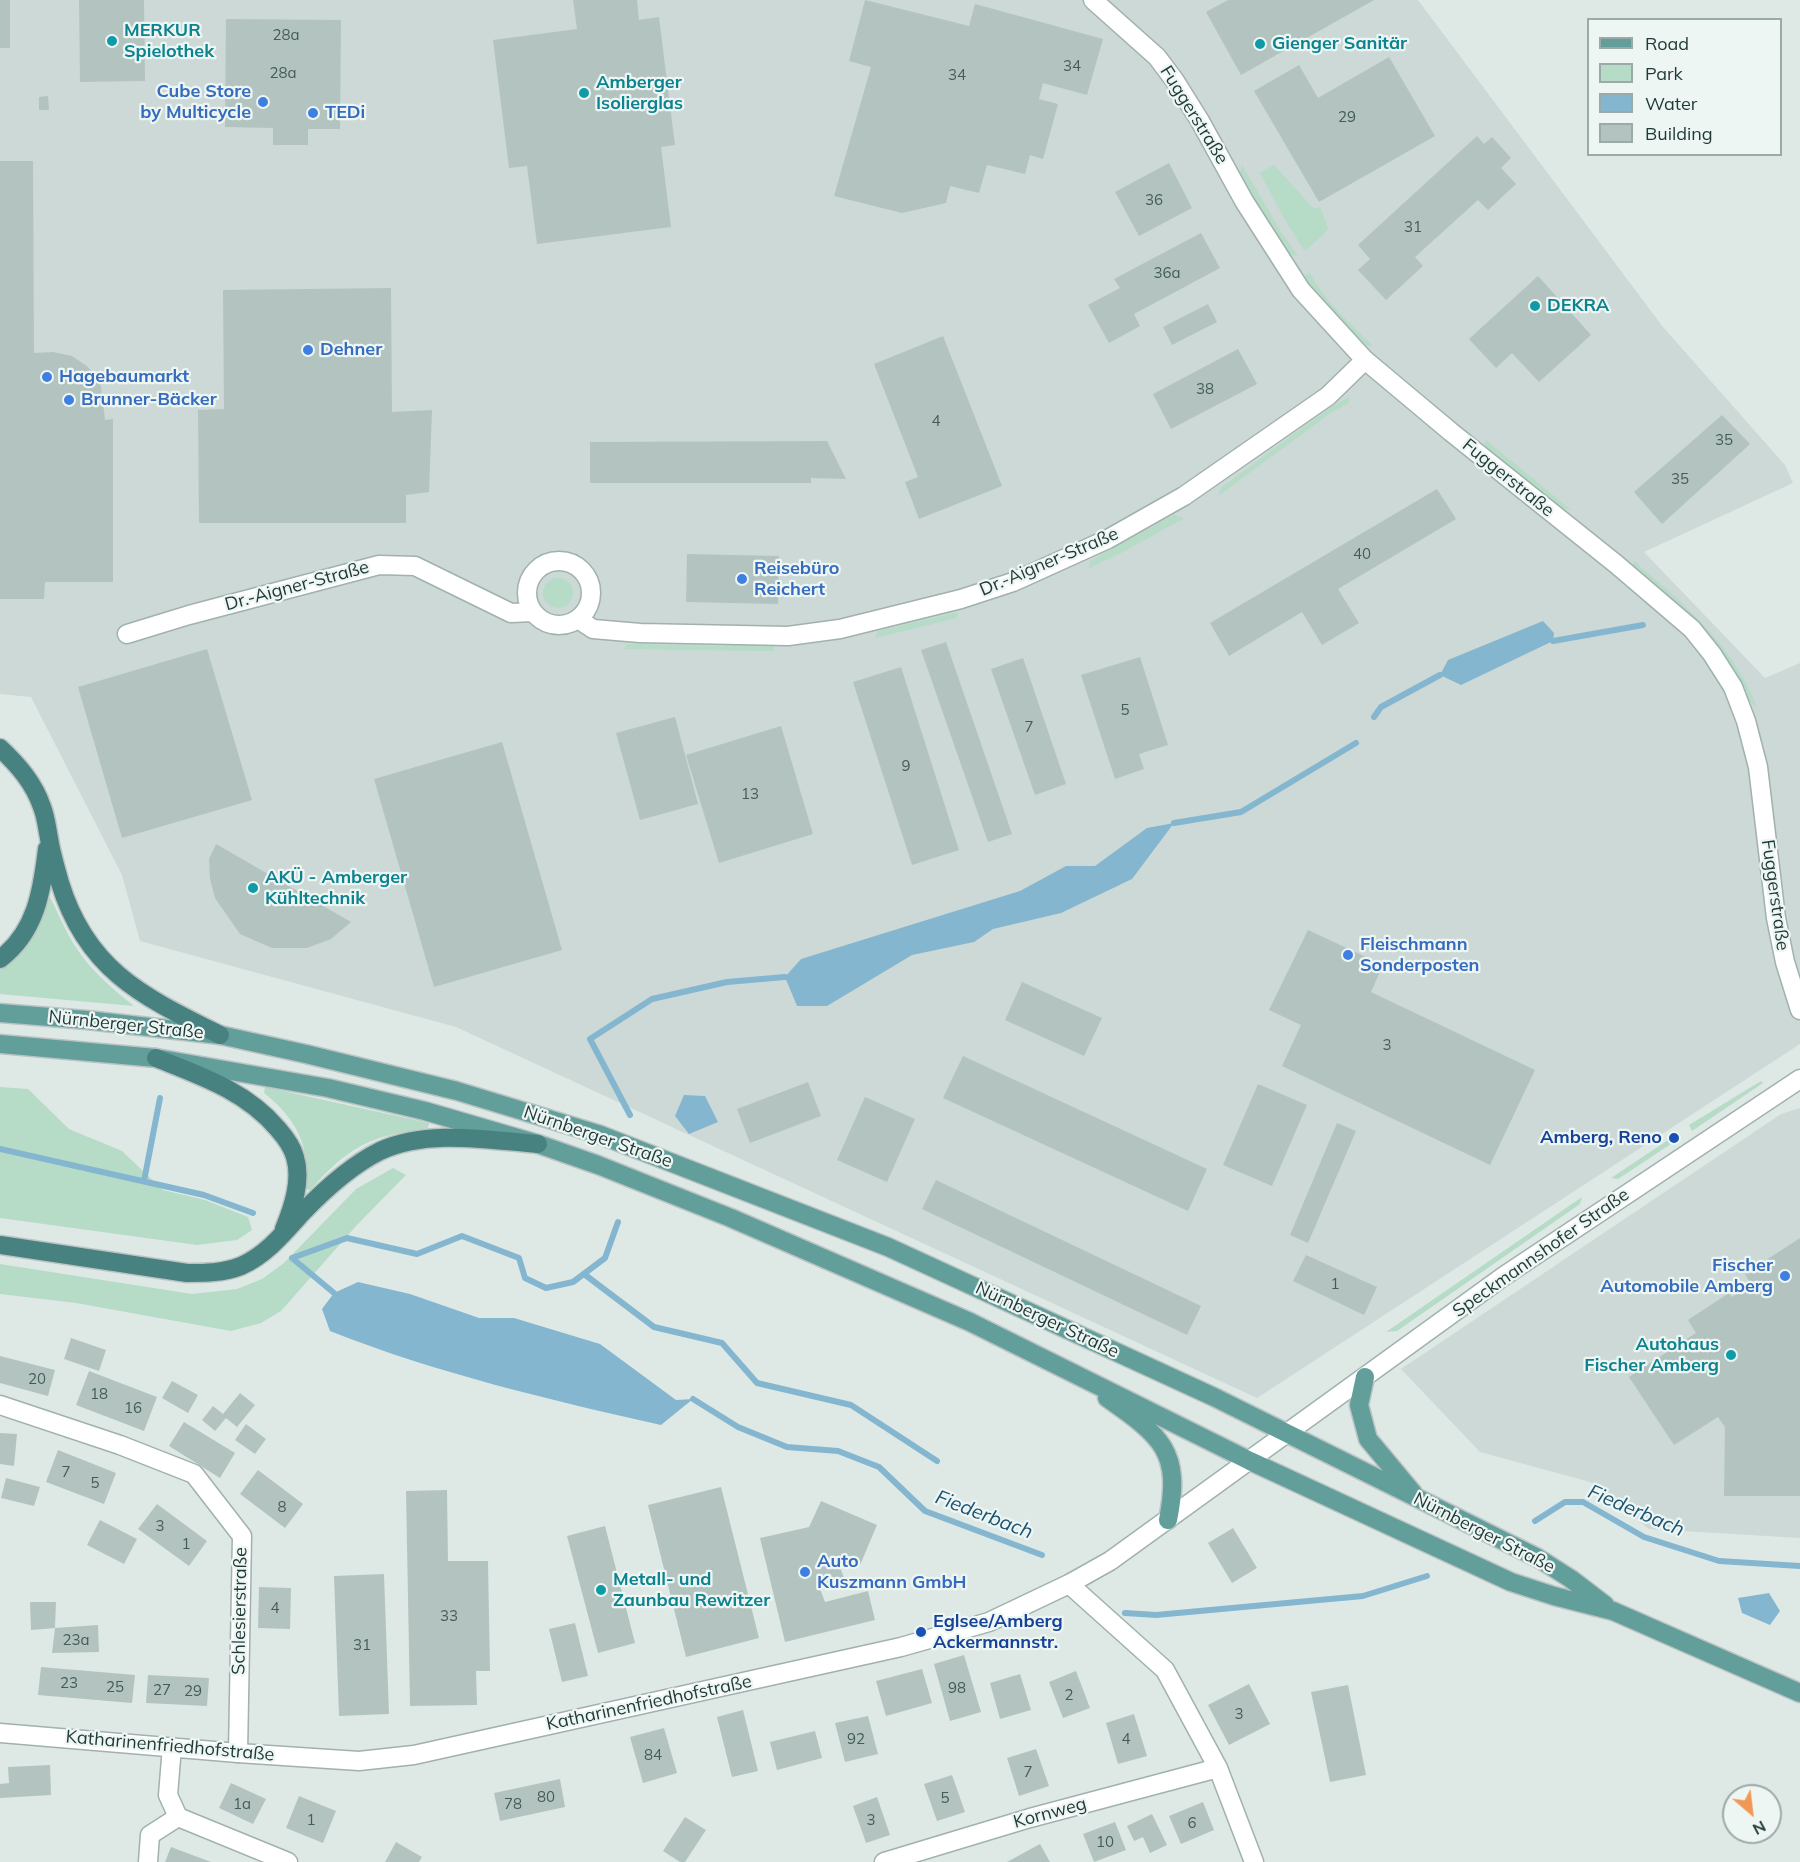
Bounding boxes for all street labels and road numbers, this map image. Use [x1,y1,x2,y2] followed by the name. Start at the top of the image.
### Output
[1155,62,1233,168] street label: Fuggerstraße
[1458,434,1558,522] street label: Fuggerstraße
[976,523,1122,601] street label: Dr.-Aigner-Straße
[223,556,371,616] street label: Dr.-Aigner-Straße
[1757,838,1793,952] street label: Fuggerstraße
[47,1006,205,1044] street label: Nürnberger Straße
[521,1101,675,1173] street label: Nürnberger Straße
[1449,1184,1633,1322] street label: Speckmannshofer Straße
[972,1277,1122,1363] street label: Nürnberger Straße
[1410,1488,1558,1578] street label: Nürnberger Straße
[228,1547,252,1675] street label: Schlesierstraße
[544,1671,754,1735] street label: Katharinenfriedhofstraße
[65,1726,275,1766] street label: Katharinenfriedhofstraße
[1011,1793,1089,1833] street label: Kornweg

